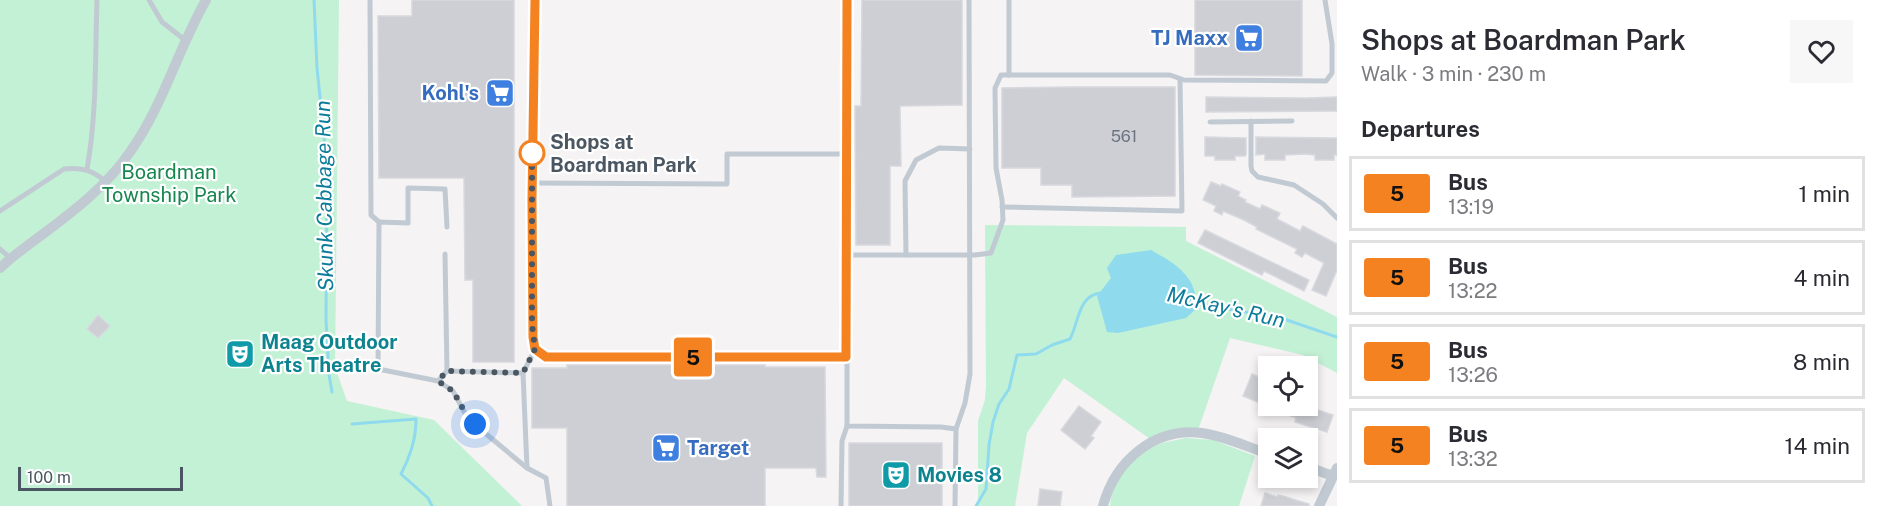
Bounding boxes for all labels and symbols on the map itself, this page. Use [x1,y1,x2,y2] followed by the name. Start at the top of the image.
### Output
[1233,22,1265,54] supermarket icon: TJ Maxx
[1151,26,1228,50] place label: TJ Maxx
[484,77,516,109] supermarket icon: Kohl's
[421,81,479,105] place label: Kohl's
[310,100,338,292] water label: Skunk Cabbage Run
[1111,127,1137,146] house number: 561
[550,130,697,177] place label: Shops at Boardman Park
[519,140,545,166] marker: Shops at Boardman Park
[102,160,236,207] park label: Boardman Township Park
[1165,281,1287,333] water label: McKay's Run
[261,330,398,377] place label: Maag Outdoor Arts Theatre
[224,338,256,370] theatre icon: Maag Outdoor Arts Theatre
[674,338,712,376] line badge: 5
[460,409,490,439] your location
[650,432,682,464] supermarket icon: Target
[687,436,749,460] place label: Target
[880,459,912,491] theatre icon: Movies 8
[917,463,1002,487] place label: Movies 8
[18,464,183,492] scale bar

